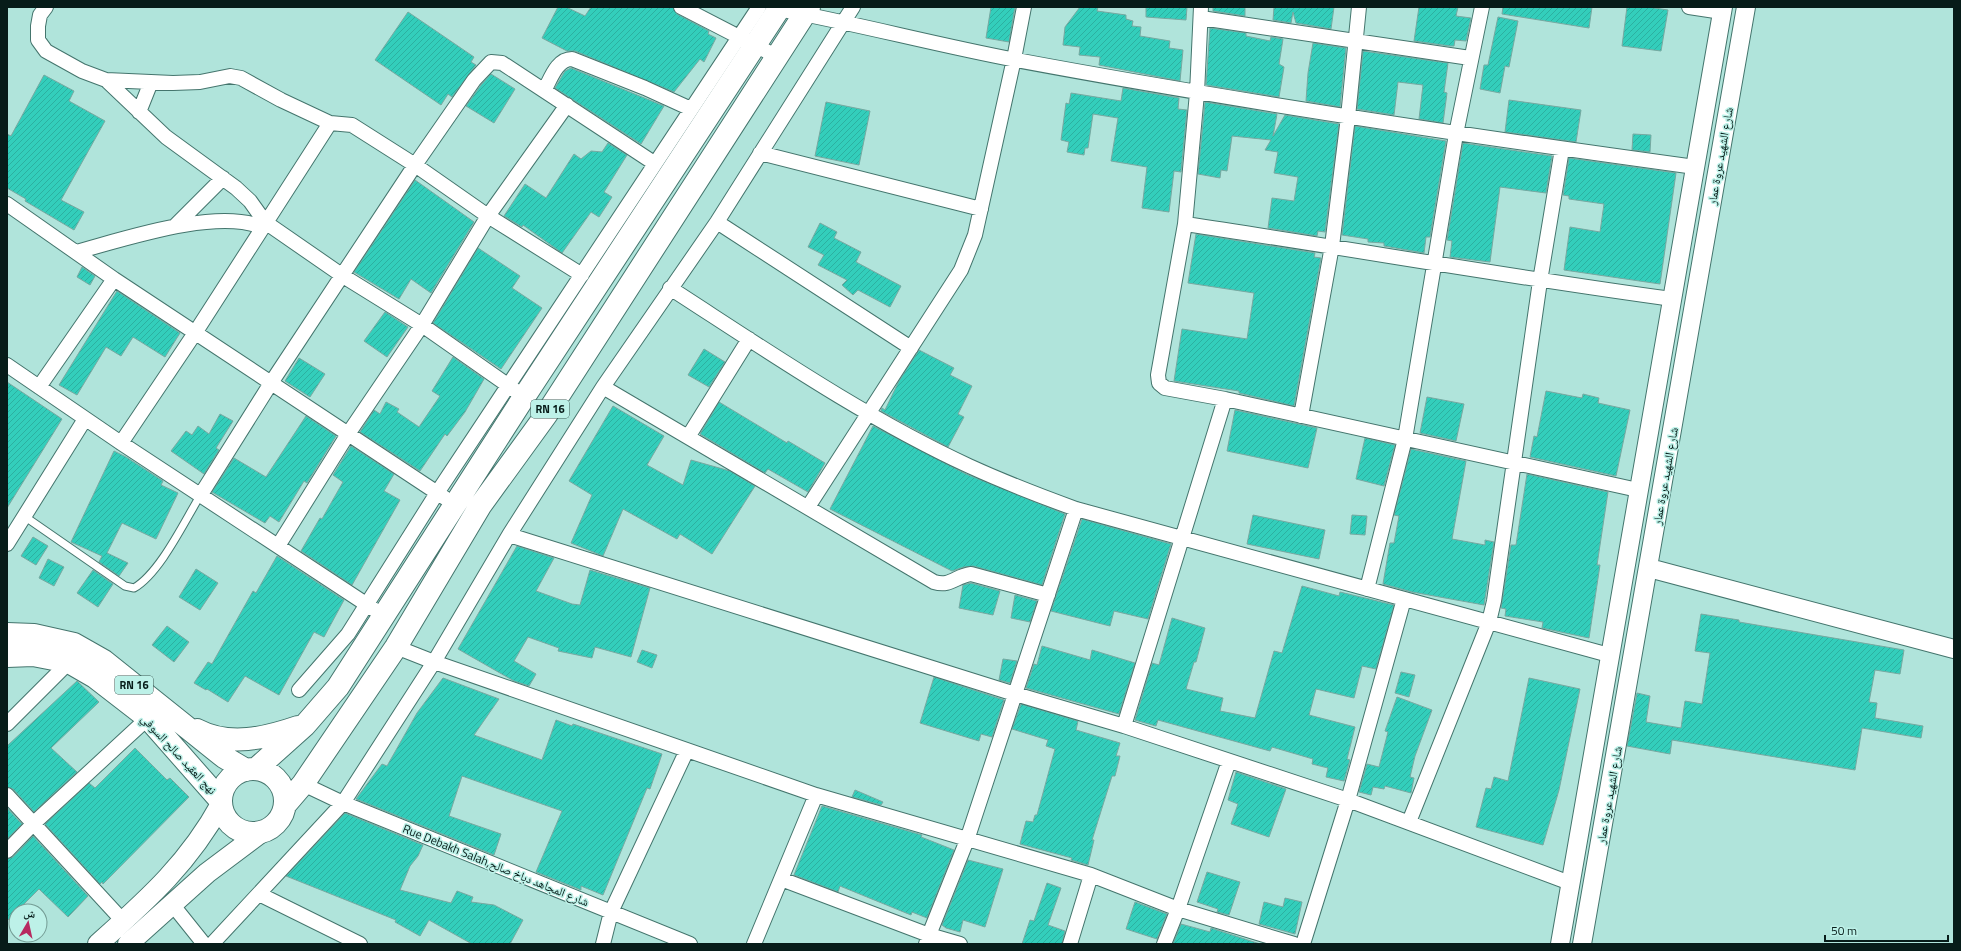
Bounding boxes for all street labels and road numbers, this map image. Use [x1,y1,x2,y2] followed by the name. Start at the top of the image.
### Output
[1702,106,1738,207] street label: شارع الشهيد عروة عمار
[531,400,569,418] road number: RN 16
[1647,426,1683,527] street label: شارع الشهيد عروة عمار
[115,676,153,694] road number: RN 16
[136,709,221,799] street label: نهج العقيد صالح السوفي
[1591,745,1627,846] street label: شارع الشهيد عروة عمار
[400,819,592,911] street label: Rue Debakh Salah,شارع المجاهد دباخ صالح

